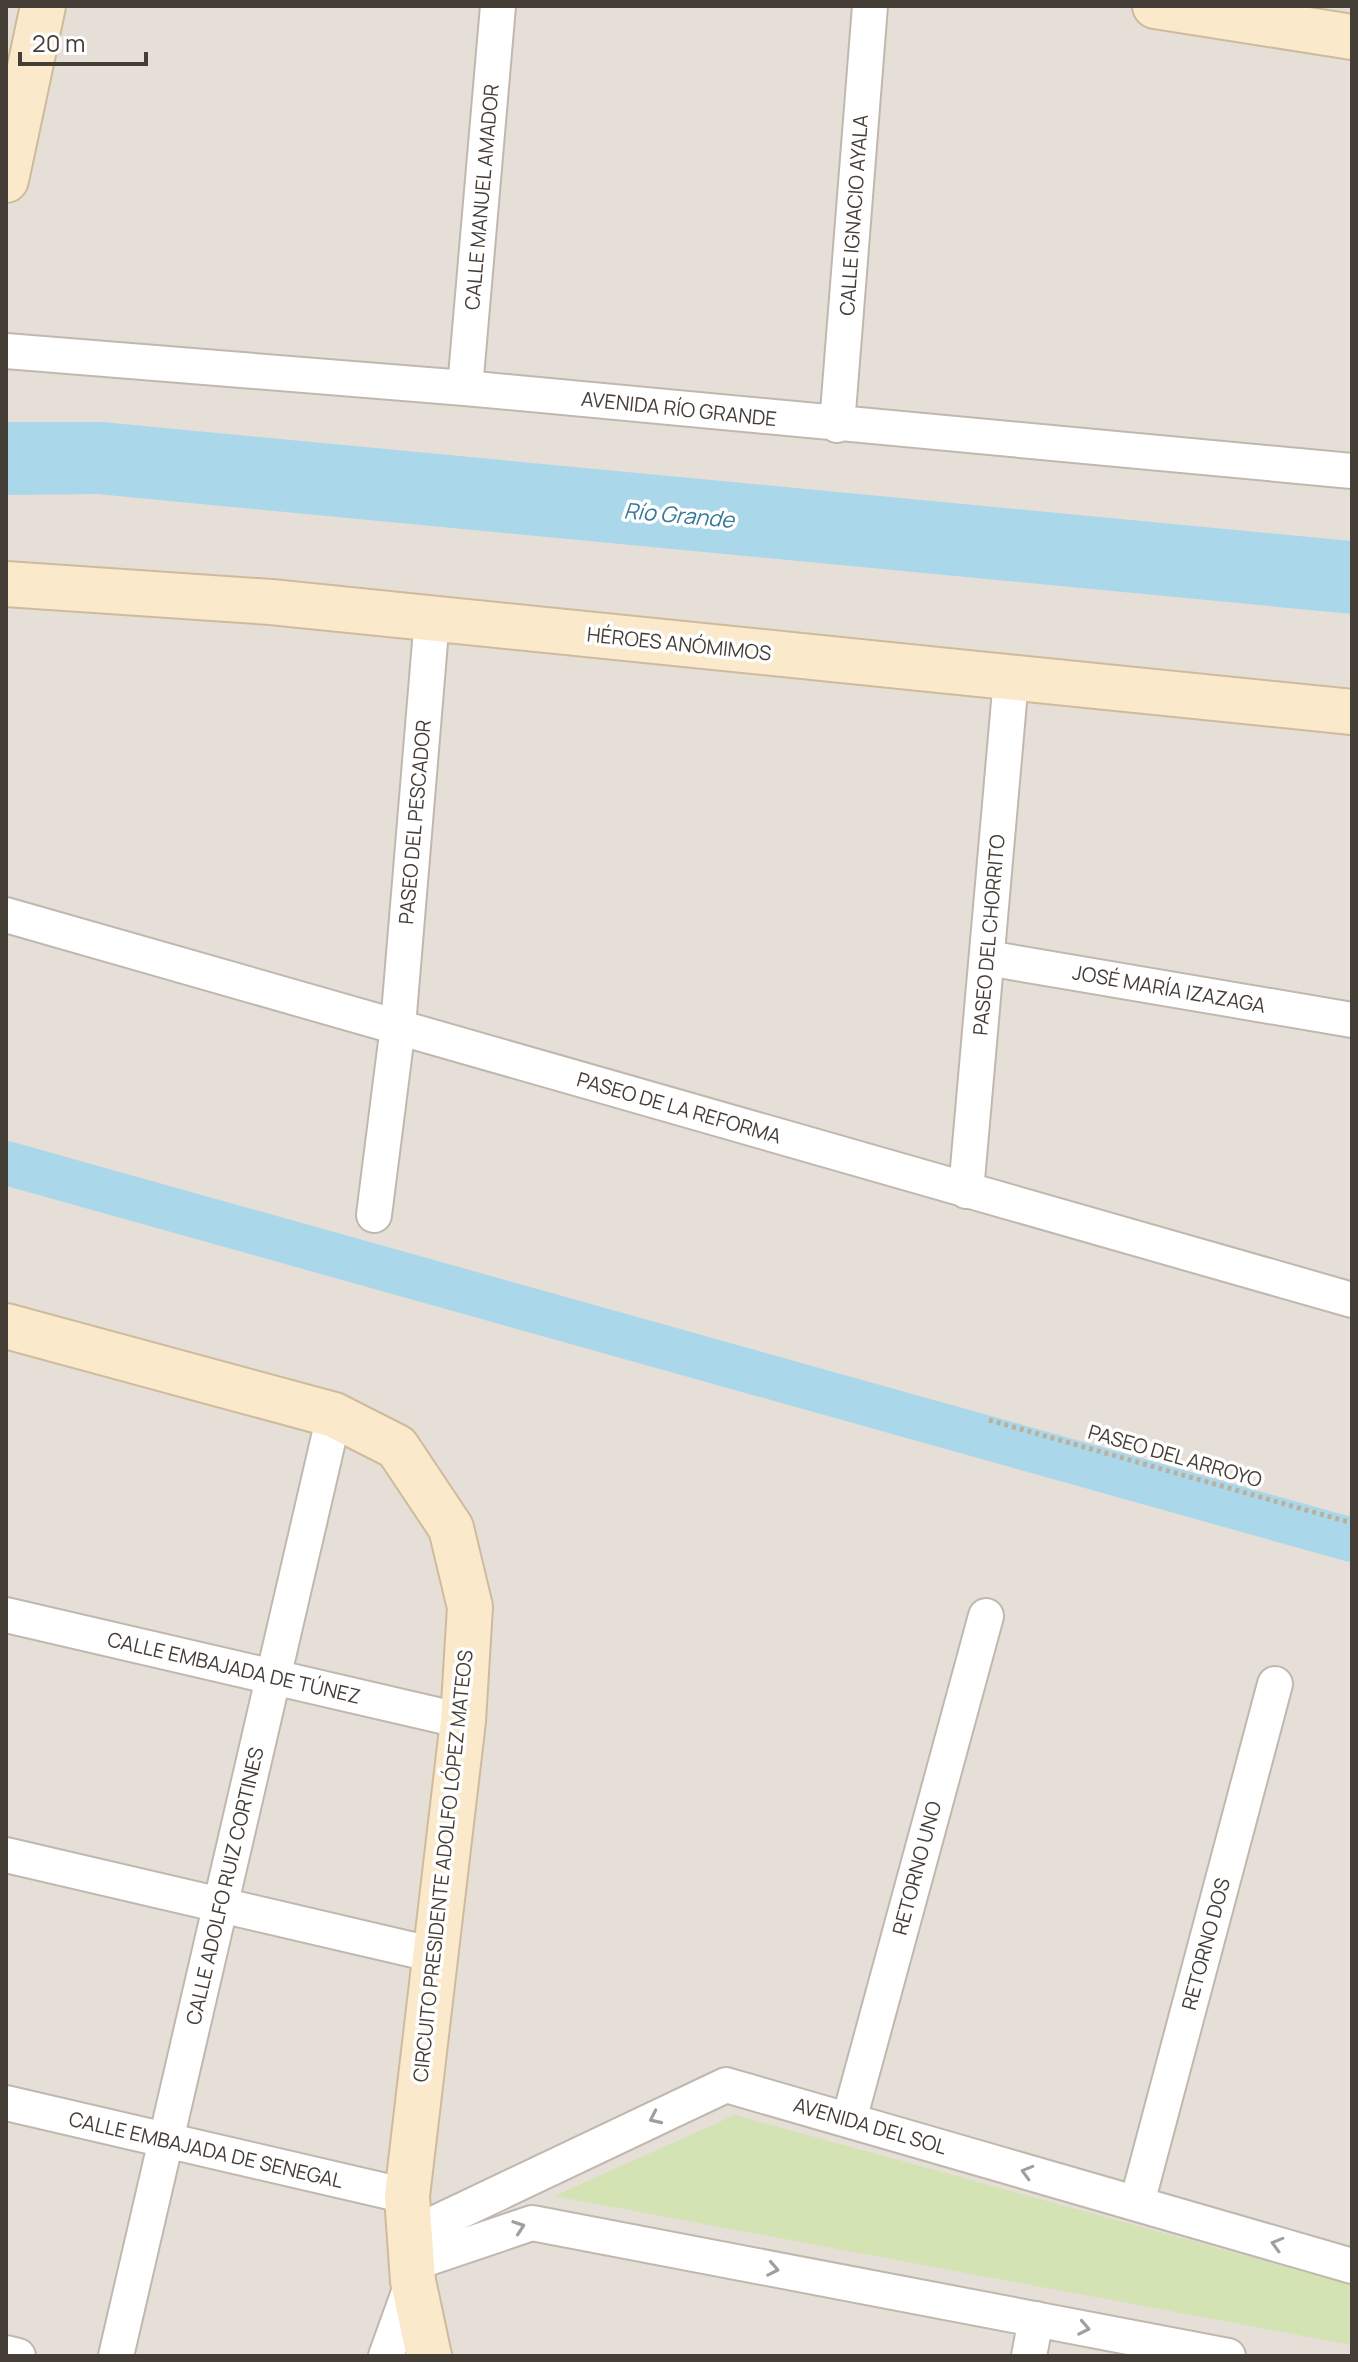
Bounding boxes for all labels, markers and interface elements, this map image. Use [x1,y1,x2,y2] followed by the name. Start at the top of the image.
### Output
[20,16,146,66] scale bar
[32,26,85,59] text: 20 m
[458,83,505,311] street label: CALLE MANUEL AMADOR
[833,113,874,316] street label: CALLE IGNACIO AYALA
[580,385,778,432] street label: AVENIDA RÍO GRANDE
[623,495,736,535] water label: Río Grande
[586,620,773,667] street label: HÉROES ANÓMIMOS
[392,718,437,925] street label: PASEO DEL PESCADOR
[966,833,1011,1037] street label: PASEO DEL CHORRITO
[1071,958,1268,1019] street label: JOSÉ MARÍA IZAZAGA
[574,1065,785,1150] street label: PASEO DE LA REFORMA
[1085,1418,1265,1493] street label: PASEO DEL ARROYO
[105,1625,363,1710] street label: CALLE EMBAJADA DE TÚNEZ
[406,1649,479,2083] street label: CIRCUITO PRESIDENTE ADOLFO LÓPEZ MATEOS
[179,1744,270,2027] street label: CALLE ADOLFO RUIZ CORTINES
[886,1798,947,1938] street label: RETORNO UNO
[1175,1875,1236,2013] street label: RETORNO DOS
[791,2091,950,2160] street label: AVENIDA DEL SOL
[66,2105,346,2194] street label: CALLE EMBAJADA DE SENEGAL
[649,2108,664,2124] one-way arrow
[1021,2165,1035,2181] one-way arrow
[511,2221,525,2237] one-way arrow
[1271,2237,1285,2253] one-way arrow
[766,2260,780,2277] one-way arrow
[1077,2319,1091,2336] one-way arrow

